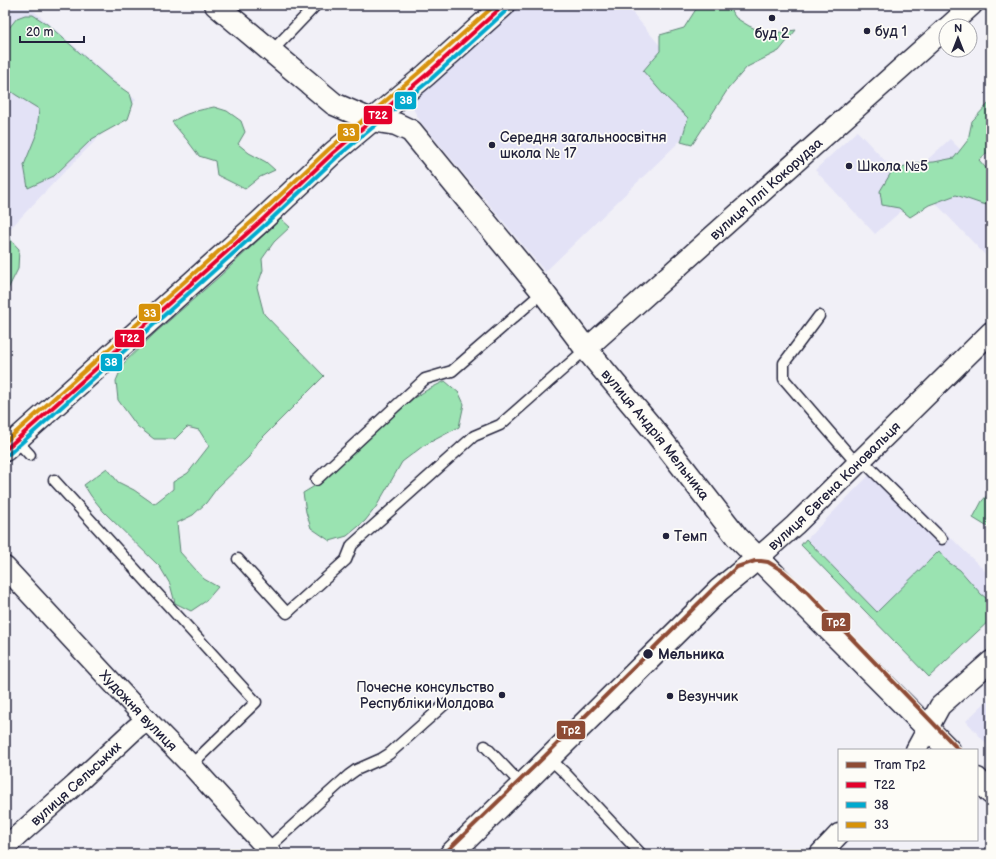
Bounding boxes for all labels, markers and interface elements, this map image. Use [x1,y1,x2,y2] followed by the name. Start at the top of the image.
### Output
[767,13,777,23] marker: буд 2
[20,18,84,44] scale bar
[938,18,978,58] north arrow
[954,22,962,35] text: N
[875,23,907,40] place label: буд 1
[26,25,53,40] text: 20 m
[755,25,790,42] place label: буд 2
[862,26,872,36] marker: буд 1
[394,91,417,110] line badge: 38
[399,94,413,107] text: 38
[363,105,393,125] line badge: Т22
[368,109,388,122] text: Т22
[337,123,360,142] line badge: 33
[343,126,356,139] text: 33
[500,129,667,162] place label: Середня загальноосвітня школа № 17
[706,134,827,244] street label: вулиця Іллі Кокорудза
[487,140,497,150] marker: Середня загальноосвітня школа № 17
[857,158,928,175] place label: Школа №5
[844,161,854,171] marker: Школа №5
[138,303,161,322] line badge: 33
[144,307,157,320] text: 33
[114,329,145,348] line badge: Т22
[120,332,140,345] text: Т22
[100,353,123,372] line badge: 38
[104,356,118,369] text: 38
[598,366,713,504] street label: вулиця Андрія Мельника
[765,418,904,554] street label: вулиця Євгена Коновальця
[674,528,707,545] place label: Темп
[661,531,671,541] marker: Темп
[821,612,851,632] line badge: Тр2
[826,616,846,629] text: Тр2
[658,646,725,663] place label: Мельника
[641,647,655,661] marker: Мельника
[96,667,181,755] street label: Художня вулиця
[356,679,495,712] place label: Почесне консульство Республіки Молдова
[678,688,739,705] place label: Везунчик
[497,690,507,700] marker: Почесне консульство Республіки Молдова
[665,691,675,701] marker: Везунчик
[556,720,586,740] line badge: Тр2
[561,724,581,737] text: Тр2
[27,738,125,830] street label: вулиця Сельських
[838,749,978,841] legend
[874,758,925,773] text: Tram Тр2
[874,778,895,793] text: Т22
[874,798,888,813] text: 38
[874,818,889,833] text: 33

